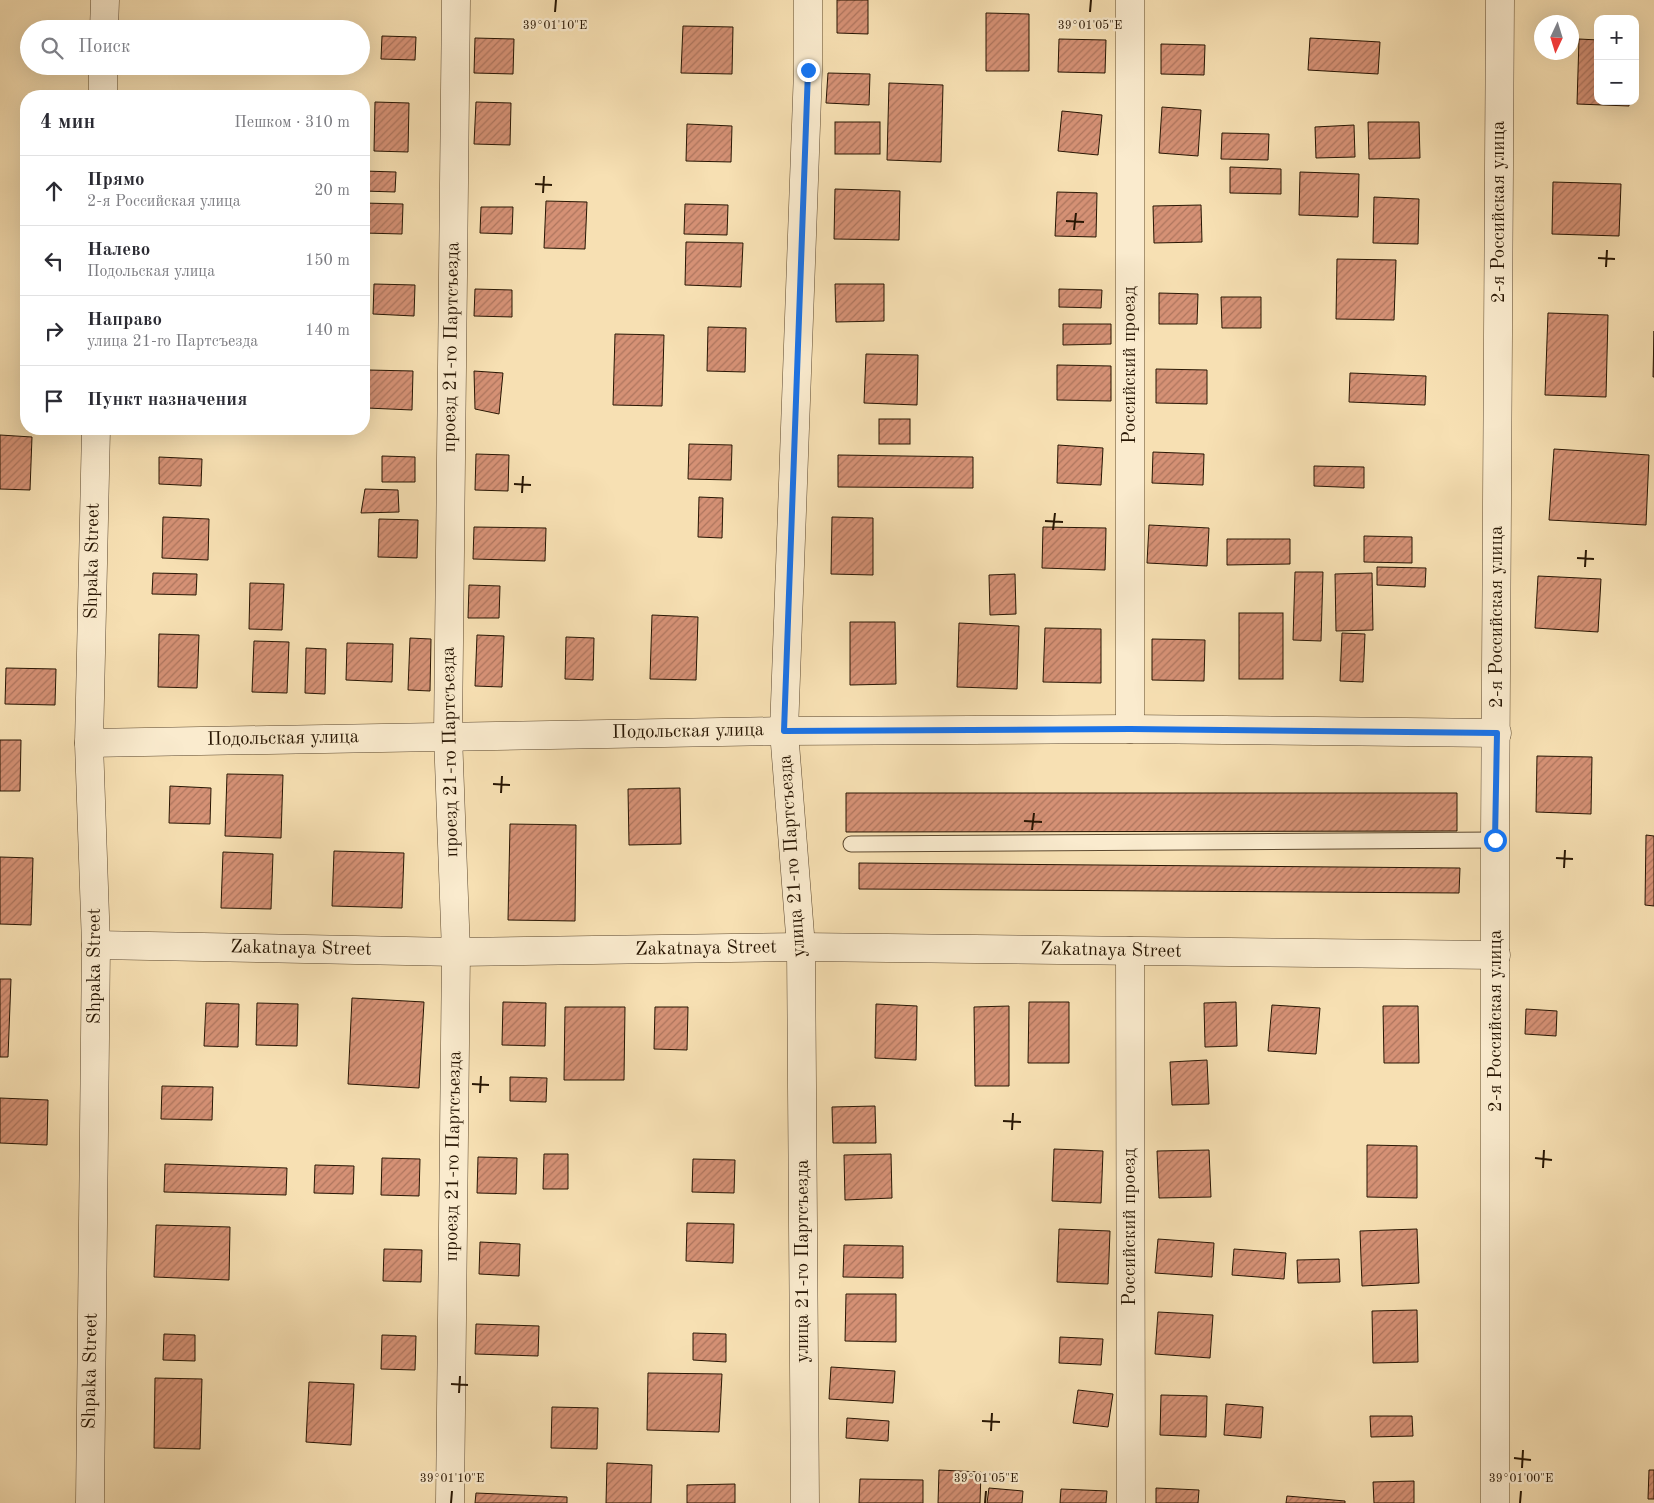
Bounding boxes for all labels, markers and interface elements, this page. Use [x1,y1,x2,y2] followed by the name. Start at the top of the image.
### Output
[1534,15,1579,60] north arrow
[1594,15,1639,105] map controls
[1594,15,1639,60] button: +
[1058,19,1122,32] text: 39°01'05"E
[20,20,370,75] search box
[523,20,587,32] text: 39°01'10"E
[38,34,66,62] icon: search
[78,38,130,57] text: Поиск
[797,59,820,82] route end
[1594,60,1639,105] button: −
[40,112,95,133] text: 4 мин
[234,115,350,131] text: Пешком · 310 m
[1490,120,1509,303] street label: 2-я Российская улица
[87,171,145,190] text: Прямо
[40,177,68,205] icon: ahead
[314,183,350,199] text: 20 m
[87,194,241,210] text: 2-я Российская улица
[87,241,150,260] text: Налево
[441,241,463,452] street label: проезд 21-го Партсъезда
[40,247,68,275] icon: left
[305,253,350,269] text: 150 m
[87,264,215,280] text: Подольская улица
[1121,285,1140,444] street label: Российский проезд
[87,311,162,330] text: Направо
[40,317,68,345] icon: right
[305,323,350,339] text: 140 m
[87,334,258,350] text: улица 21-го Партсъезда
[40,387,68,415] icon: arrive
[87,391,247,410] text: Пункт назначения
[82,503,104,619] street label: Shpaka Street
[1488,525,1507,708] street label: 2-я Российская улица
[440,646,462,857] street label: проезд 21-го Партсъезда
[612,721,765,743] street label: Подольская улица
[207,728,360,750] street label: Подольская улица
[776,753,810,958] street label: улица 21-го Партсъезда
[1484,829,1507,852] route start
[86,908,105,1024] street label: Shpaka Street
[1487,929,1506,1112] street label: 2-я Российская улица
[230,938,372,960] street label: Zakatnaya Street
[635,938,777,960] street label: Zakatnaya Street
[1040,940,1182,962] street label: Zakatnaya Street
[443,1050,465,1261] street label: проезд 21-го Партсъезда
[1121,1147,1140,1306] street label: Российский проезд
[794,1159,813,1363] street label: улица 21-го Партсъезда
[80,1313,102,1429] street label: Shpaka Street
[954,1472,1018,1485] text: 39°01'05"E
[420,1473,484,1485] text: 39°01'10"E
[1489,1473,1553,1485] text: 39°01'00"E

